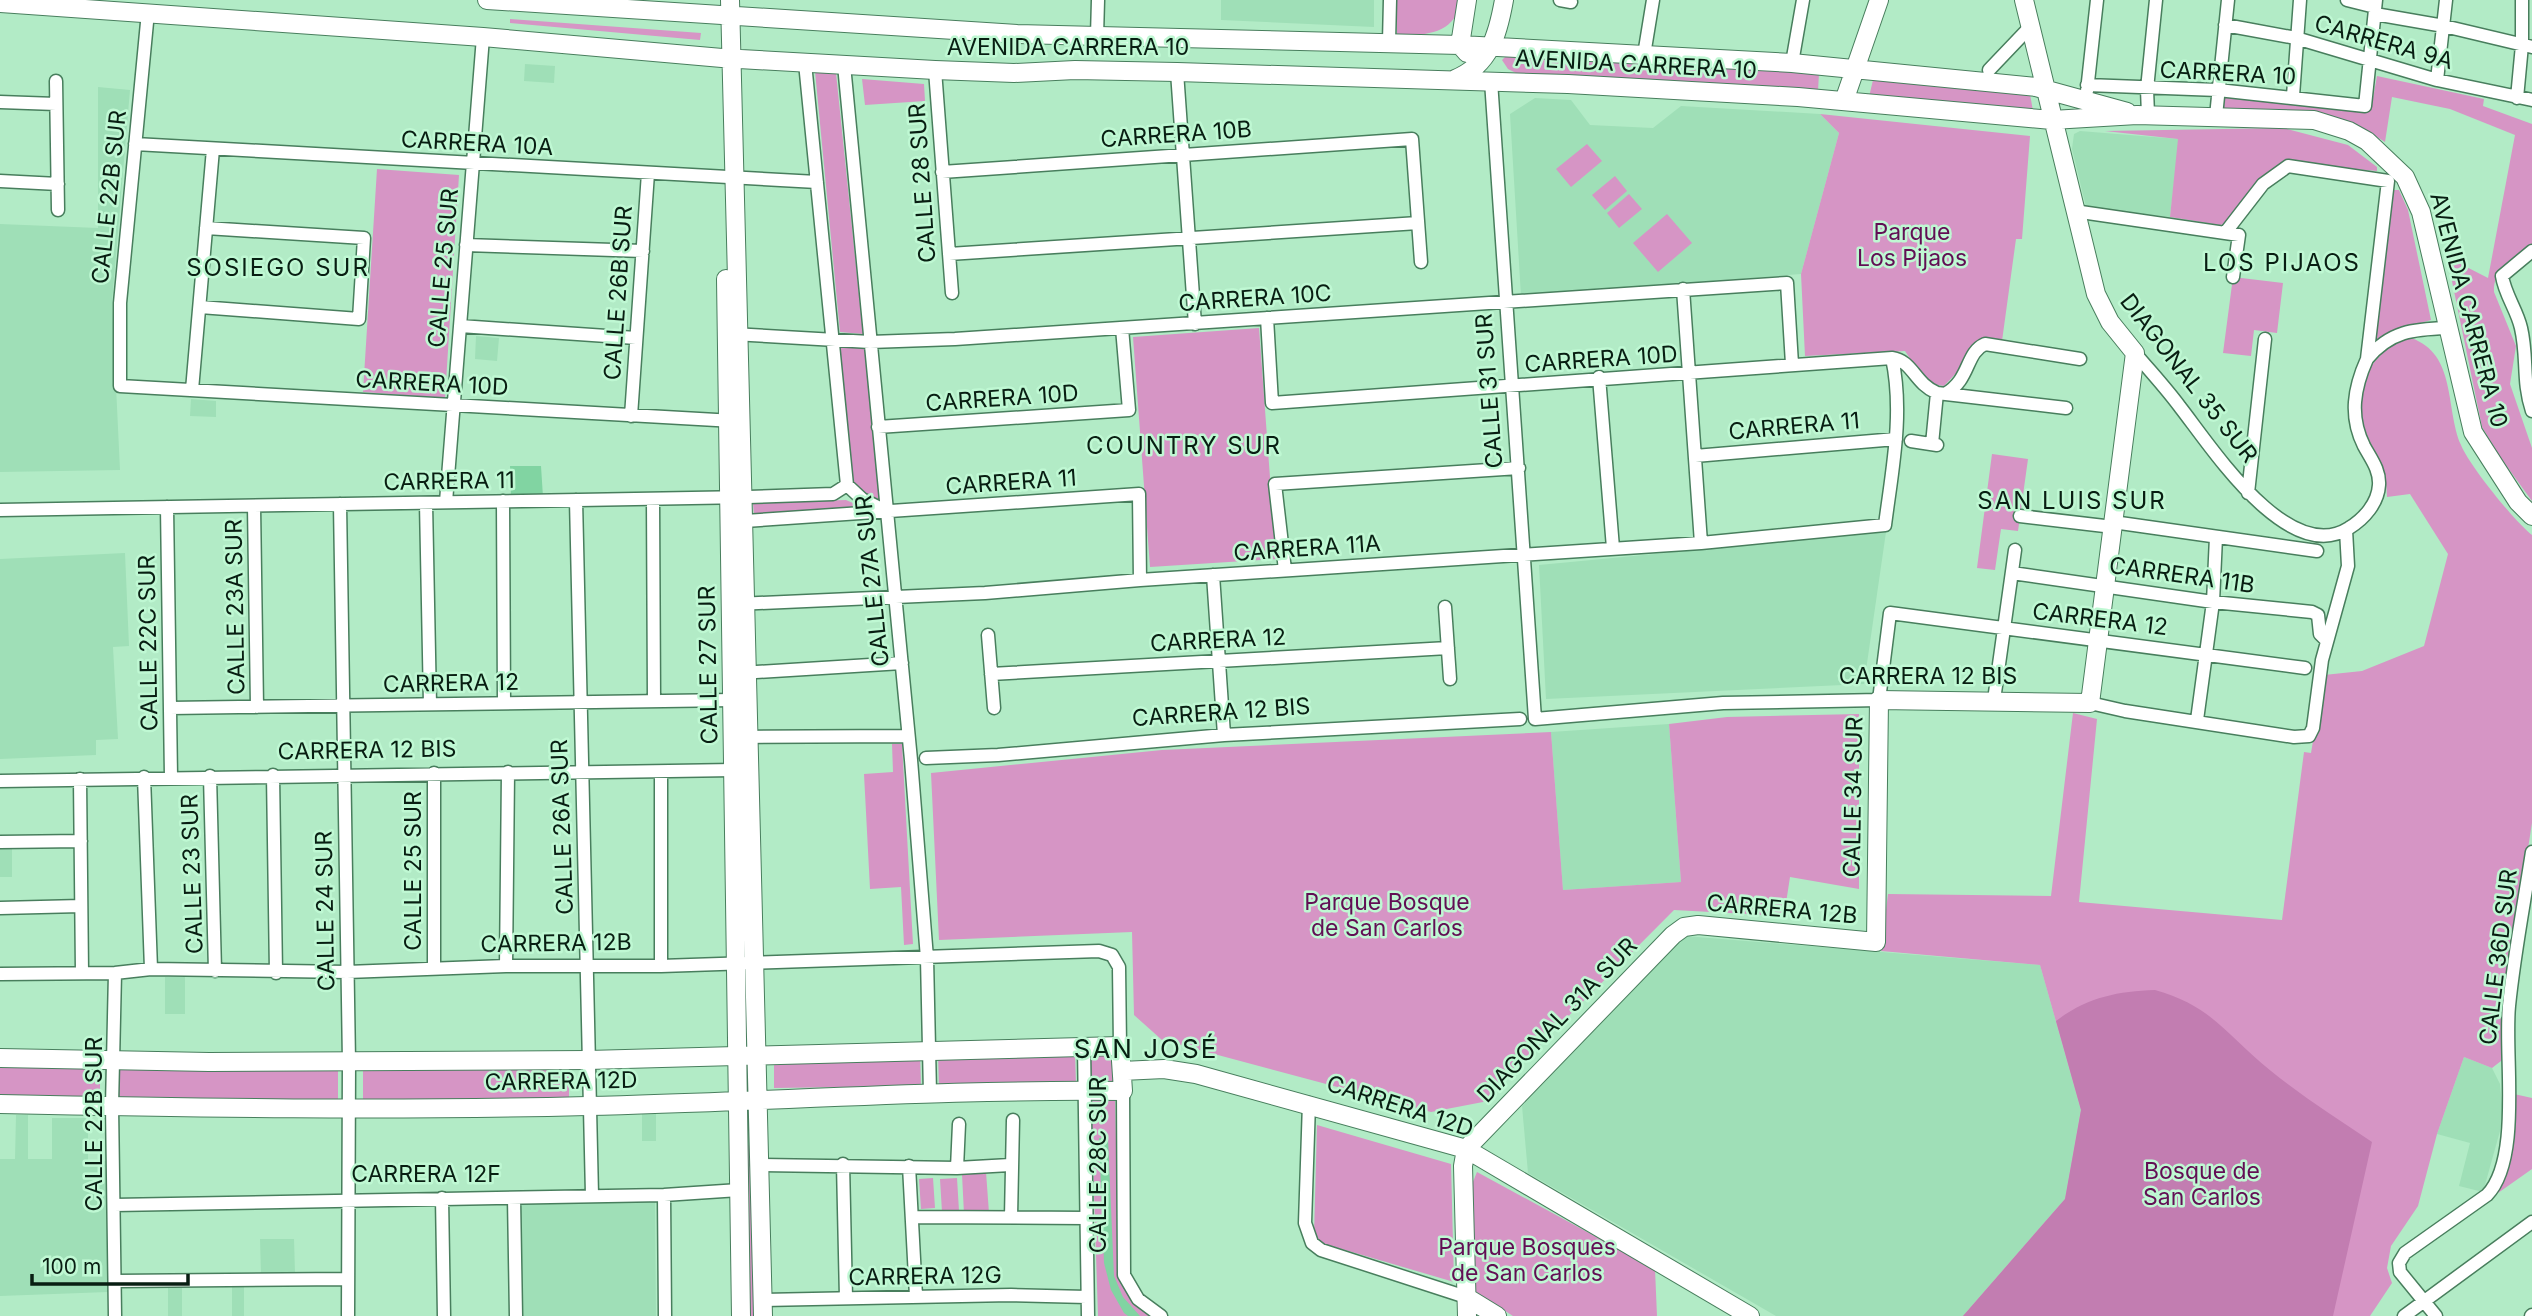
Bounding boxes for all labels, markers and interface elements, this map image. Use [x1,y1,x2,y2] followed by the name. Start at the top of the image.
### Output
[2311,9,2457,75] street label: CARRERA 9A
[947,33,1189,61] street label: AVENIDA CARRERA 10
[1514,44,1758,84] street label: AVENIDA CARRERA 10
[2159,55,2297,91] street label: CARRERA 10
[902,102,942,264] street label: CALLE 28 SUR
[86,108,132,285] street label: CALLE 22B SUR
[1099,115,1253,153] street label: CARRERA 10B
[400,125,554,161] street label: CARRERA 10A
[422,187,464,349] street label: CALLE 25 SUR
[2424,189,2514,431] street label: AVENIDA CARRERA 10
[598,205,638,381] street label: CALLE 26B SUR
[1857,218,1967,272] park label: Parque Los Pijaos
[2203,248,2361,277] district label: LOS PIJAOS
[186,253,370,282] district label: SOSIEGO SUR
[1177,279,1333,317] street label: CARRERA 10C
[2114,288,2264,468] street label: DIAGONAL 35 SUR
[1470,312,1508,469] street label: CALLE 31 SUR
[1524,340,1678,378] street label: CARRERA 10D
[355,365,509,401] street label: CARRERA 10D
[925,379,1079,417] street label: CARRERA 10D
[1727,406,1861,446] street label: CARRERA 11
[1086,431,1282,460] district label: COUNTRY SUR
[944,463,1078,501] street label: CARRERA 11
[383,466,515,496] street label: CARRERA 11
[1977,486,2167,515] district label: SAN LUIS SUR
[849,494,895,668] street label: CALLE 27A SUR
[219,519,251,695] street label: CALLE 23A SUR
[1233,529,1382,567] street label: CARRERA 11A
[2107,551,2257,599] street label: CARRERA 11B
[132,554,164,731] street label: CALLE 22C SUR
[693,585,723,745] street label: CALLE 27 SUR
[2031,597,2169,641] street label: CARRERA 12
[1149,622,1287,658] street label: CARRERA 12
[1839,662,2017,690] street label: CARRERA 12 BIS
[383,668,519,698] street label: CARRERA 12
[1131,692,1311,732] street label: CARRERA 12 BIS
[1838,716,1868,878] street label: CALLE 34 SUR
[277,734,457,766] street label: CARRERA 12 BIS
[545,738,579,915] street label: CALLE 26A SUR
[399,791,427,951] street label: CALLE 25 SUR
[175,793,209,954] street label: CALLE 23 SUR
[310,830,340,991] street label: CALLE 24 SUR
[2473,867,2523,1046] street label: CALLE 36D SUR
[1304,888,1470,942] park label: Parque Bosque de San Carlos
[1705,888,1859,930] street label: CARRERA 12B
[480,928,632,958] street label: CARRERA 12B
[1471,932,1643,1108] street label: DIAGONAL 31A SUR
[1074,1033,1218,1064] district label: SAN JOSÉ
[80,1036,108,1211] street label: CALLE 22B SUR
[484,1066,638,1096] street label: CARRERA 12D
[1323,1069,1477,1143] street label: CARRERA 12D
[1084,1076,1112,1253] street label: CALLE 28C SUR
[2143,1157,2261,1211] park label: Bosque de San Carlos
[351,1160,501,1188] street label: CARRERA 12F
[1438,1233,1616,1287] park label: Parque Bosques de San Carlos
[32,1242,187,1286] scale bar
[42,1254,101,1279] text: 100 m
[848,1261,1002,1291] street label: CARRERA 12G

